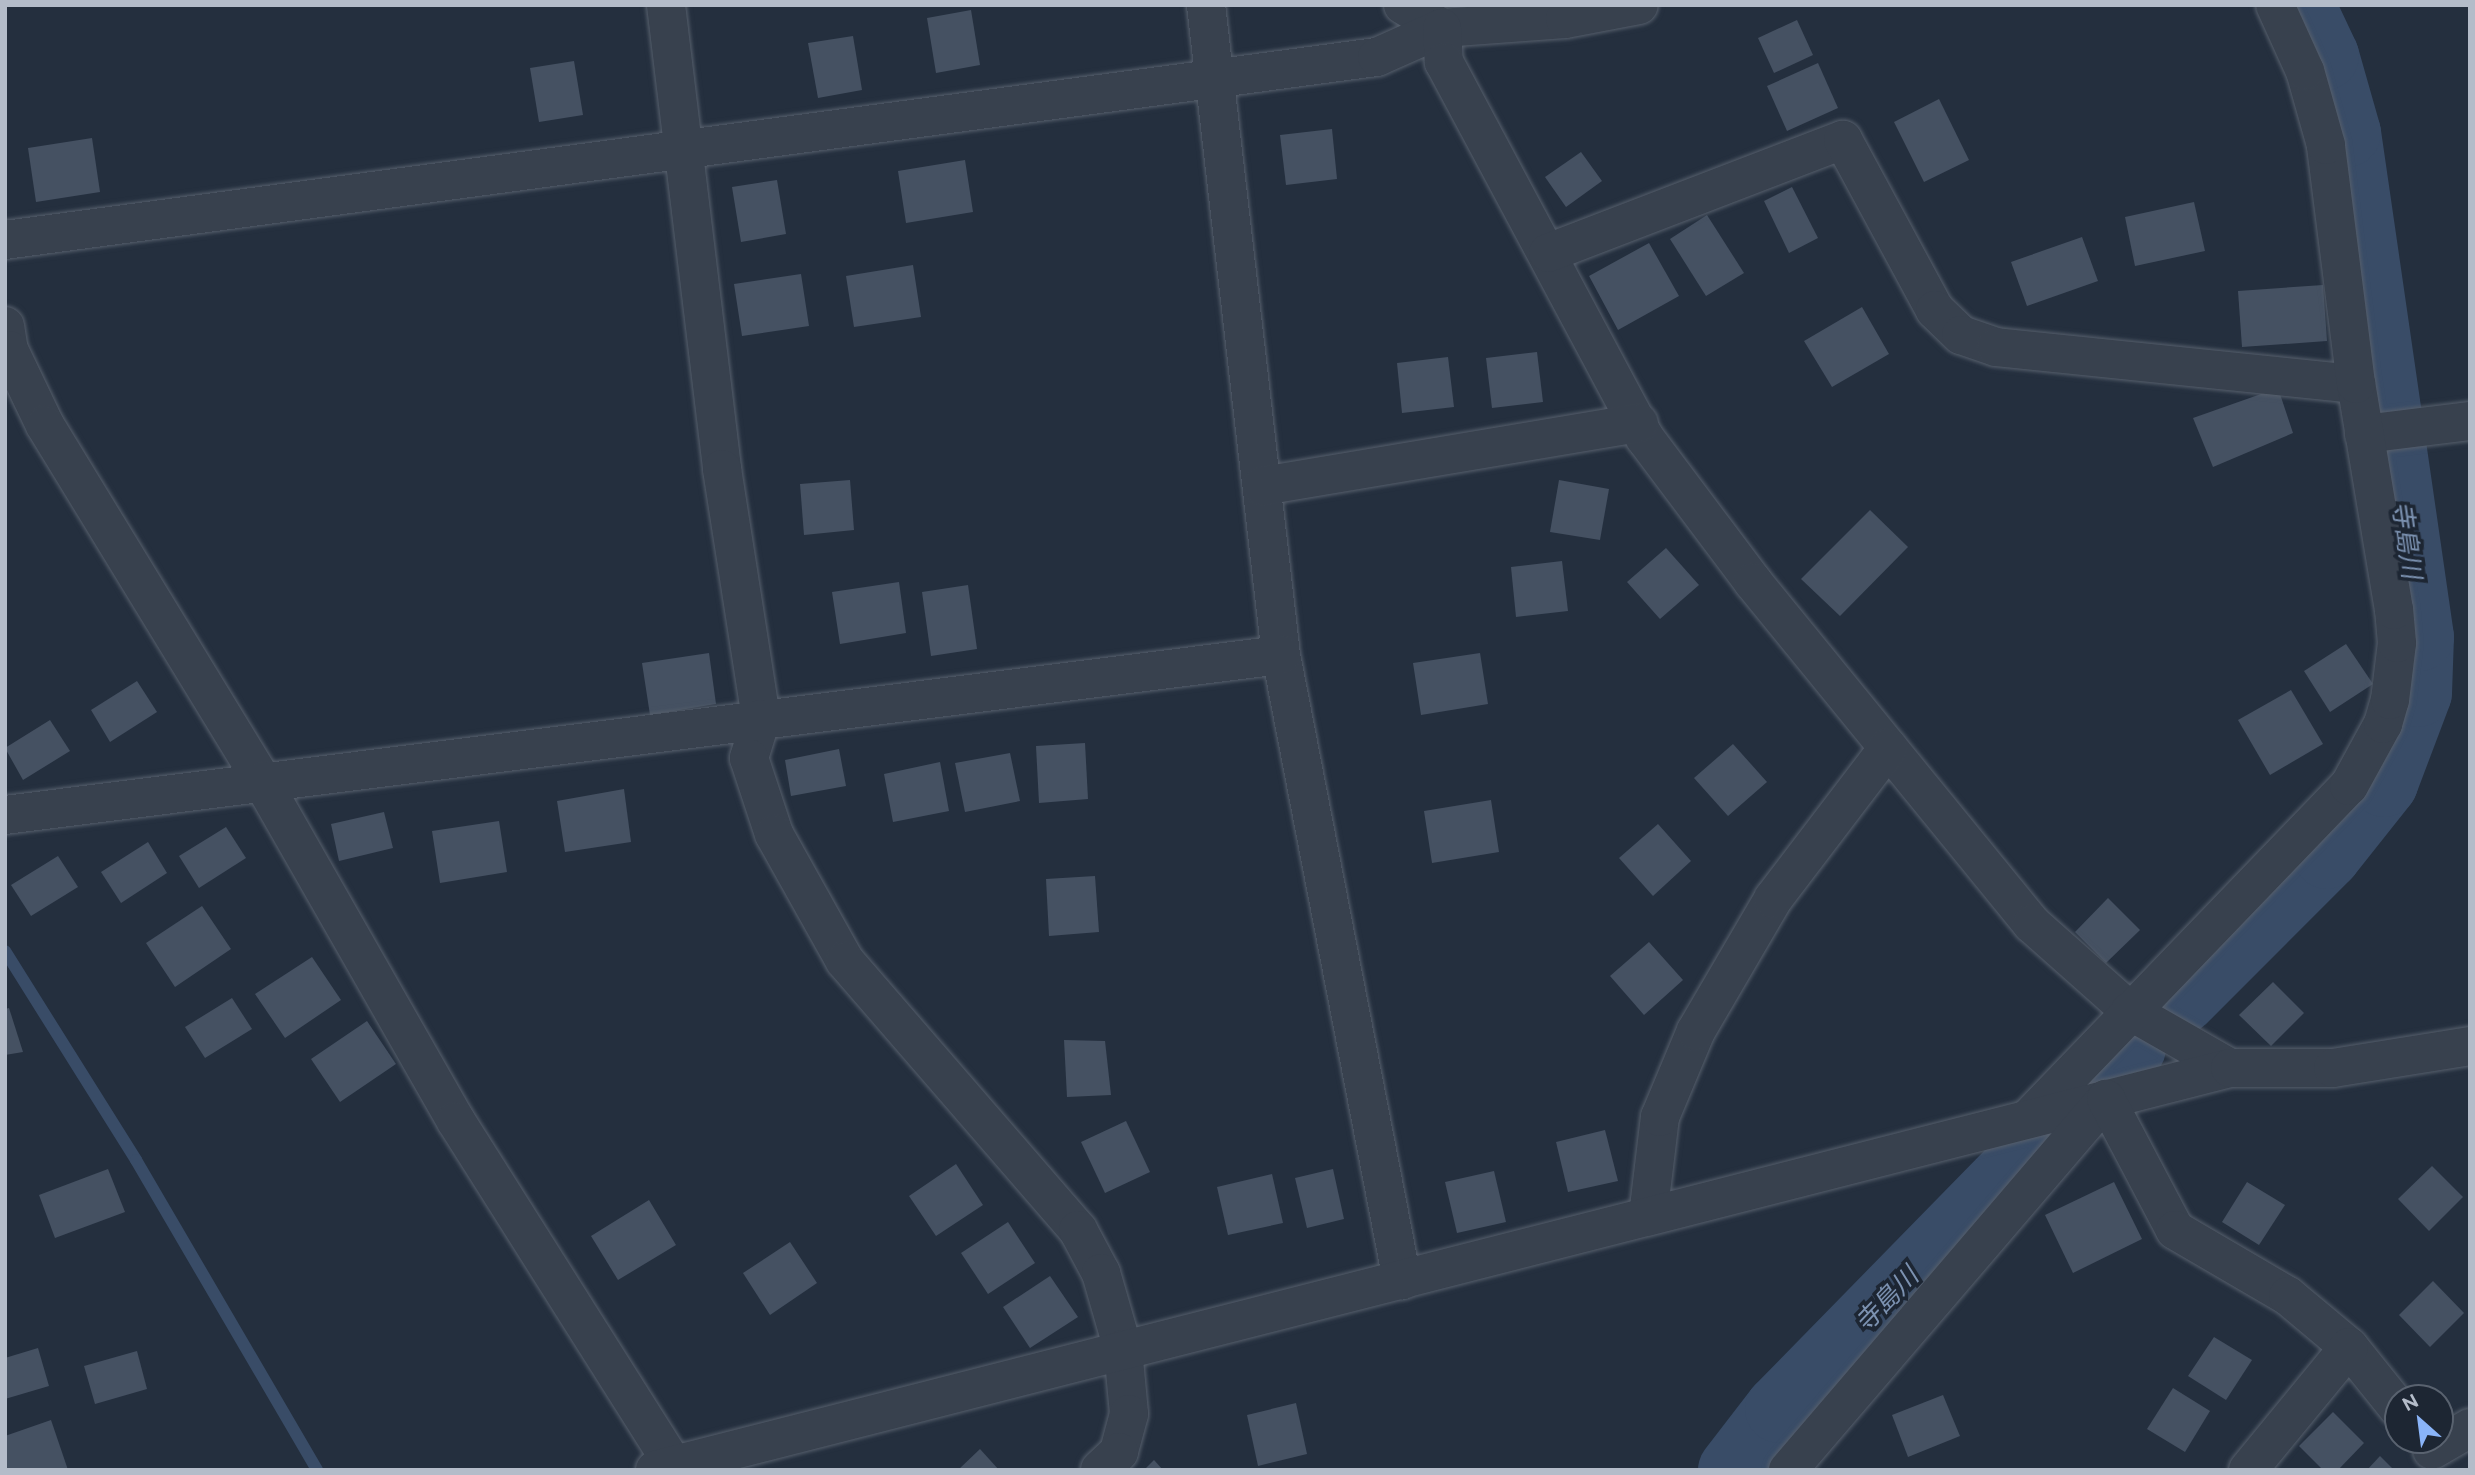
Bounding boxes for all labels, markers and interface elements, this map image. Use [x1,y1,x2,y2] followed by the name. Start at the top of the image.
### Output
[2385,499,2427,581] water label: 寺島川
[1849,1261,1925,1339] water label: 寺島川
[2384,1384,2454,1454] north arrow
[2399,1389,2422,1415] text: N

